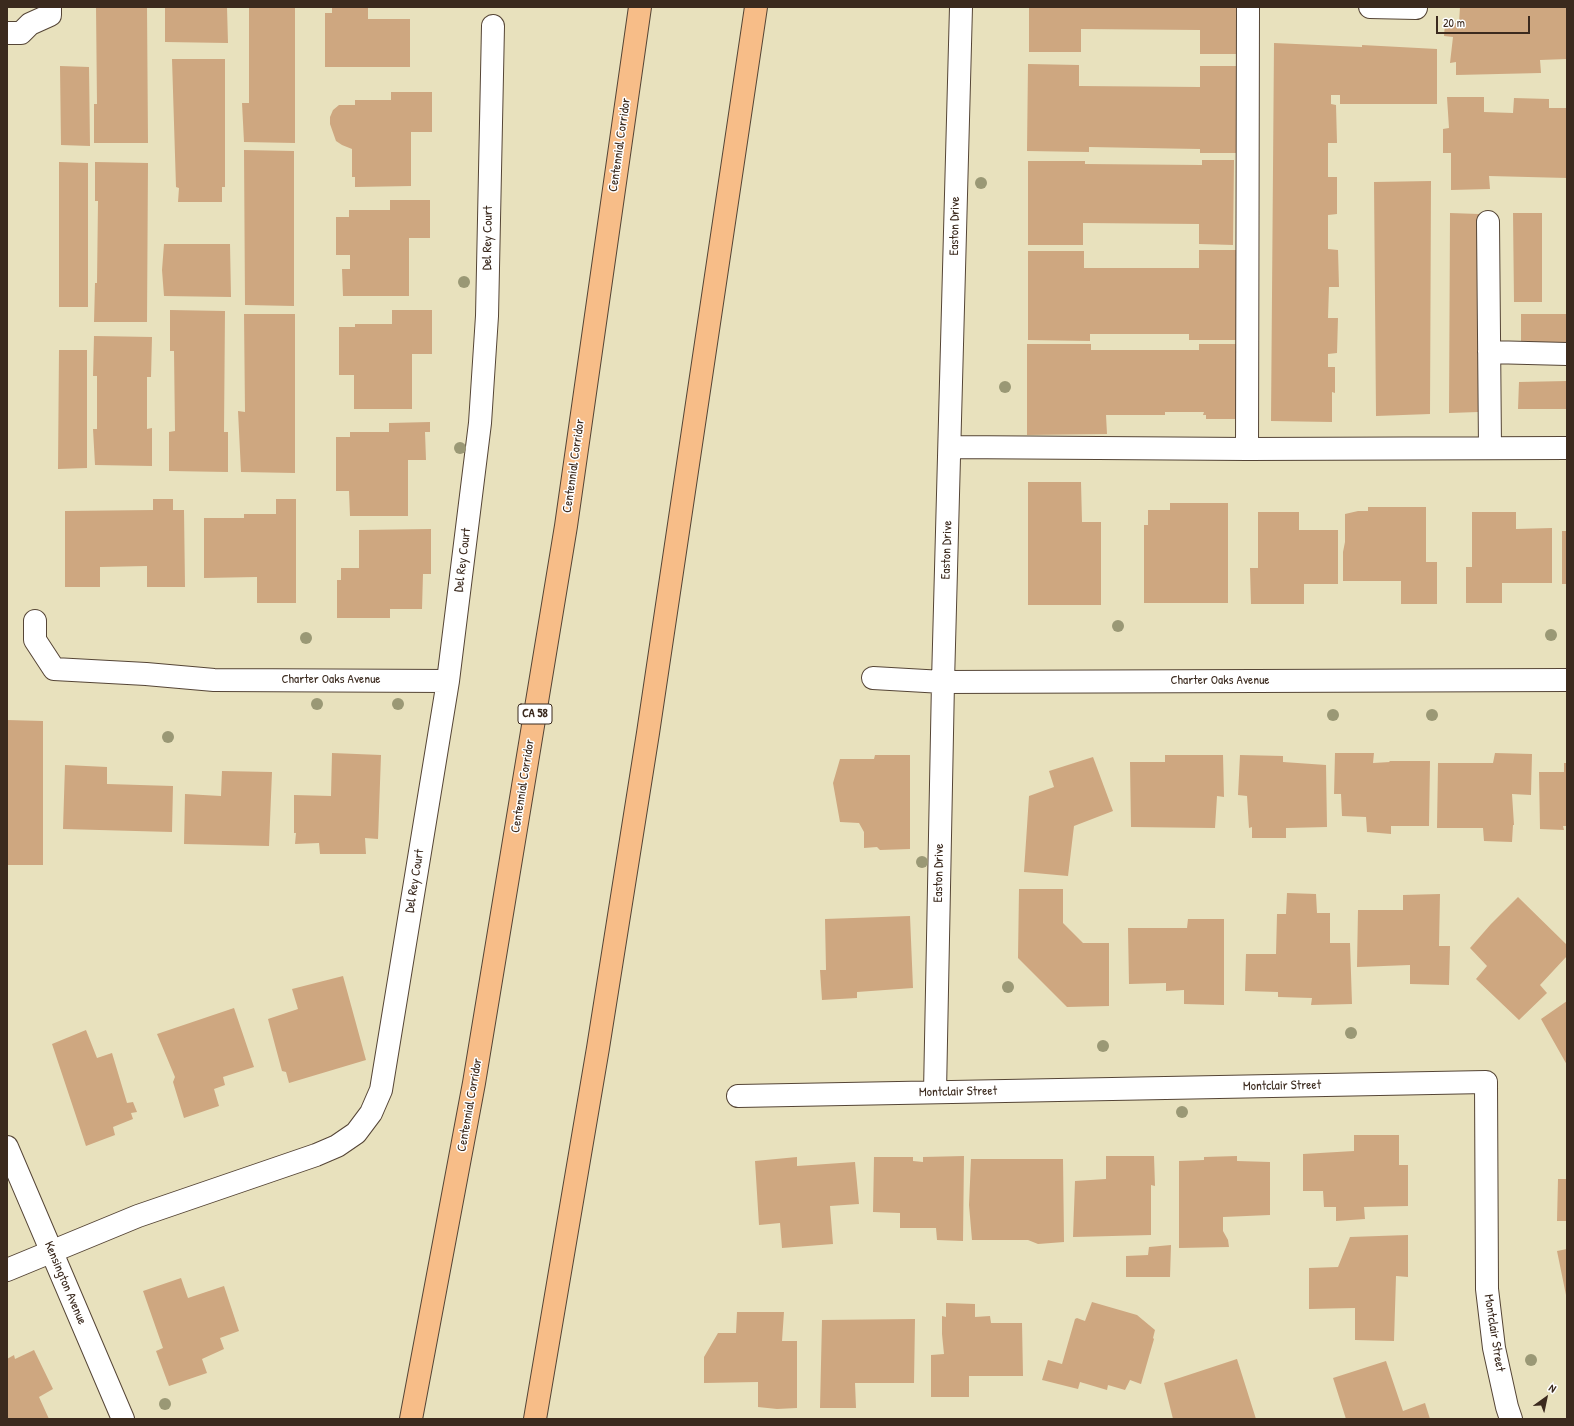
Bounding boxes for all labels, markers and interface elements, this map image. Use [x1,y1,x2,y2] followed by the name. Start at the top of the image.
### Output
[1438,8,1532,34] scale bar
[1443,14,1465,31] text: 20 m
[606,97,634,193] street label: Centennial Corridor
[947,196,963,256] street label: Easton Drive
[480,206,496,270] street label: Del Rey Court
[560,418,588,514] street label: Centennial Corridor
[938,520,956,580] street label: Easton Drive
[451,527,475,593] street label: Del Rey Court
[281,672,381,688] street label: Charter Oaks Avenue
[1170,673,1270,689] street label: Charter Oaks Avenue
[518,704,552,724] road number: CA 58
[508,738,538,834] street label: Centennial Corridor
[931,843,947,903] street label: Easton Drive
[402,848,428,914] street label: Del Rey Court
[454,1057,486,1153] street label: Centennial Corridor
[1243,1078,1321,1094] street label: Montclair Street
[919,1084,997,1100] street label: Montclair Street
[40,1239,90,1327] street label: Kensington Avenue
[1480,1293,1508,1373] street label: Montclair Street
[1526,1378,1566,1418] north arrow
[1546,1380,1559,1395] text: N

